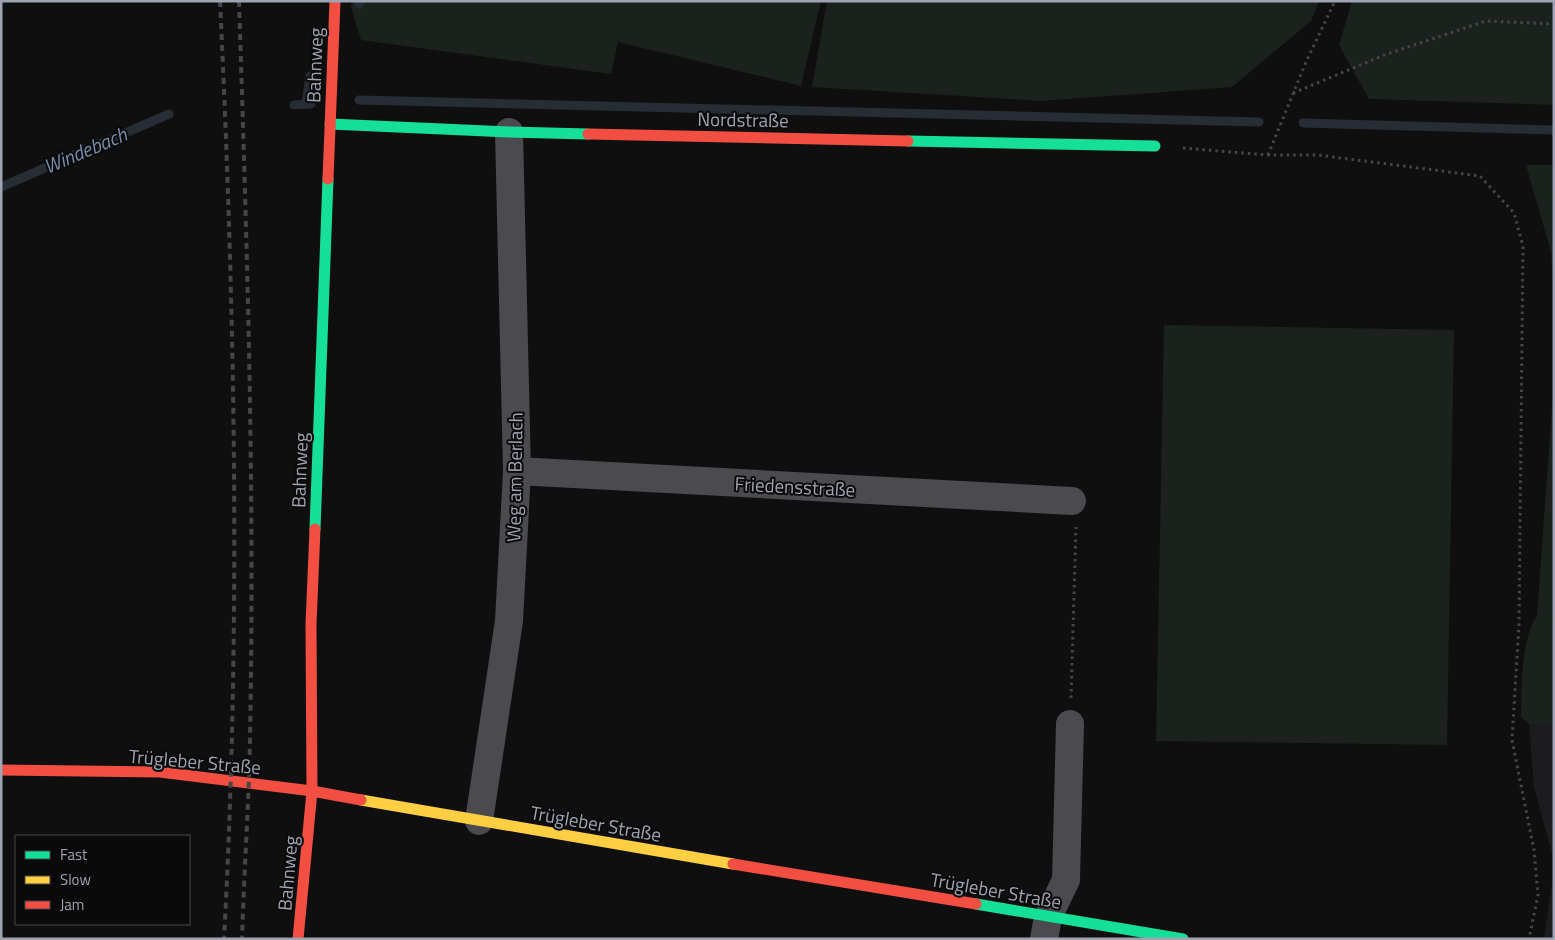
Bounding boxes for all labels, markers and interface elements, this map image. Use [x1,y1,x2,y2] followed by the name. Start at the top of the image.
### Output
[298,27,330,103] street label: Bahnweg
[697,104,789,134] street label: Nordstraße
[38,118,132,181] water label: Windebach
[498,412,530,542] street label: Weg am Berlach
[283,432,315,508] street label: Bahnweg
[734,468,856,504] street label: Friedensstraße
[128,741,262,781] street label: Trügleber Straße
[528,797,664,849] street label: Trügleber Straße
[269,834,305,912] street label: Bahnweg
[15,835,190,925] legend
[60,843,88,866] text: Fast
[928,864,1064,916] street label: Trügleber Straße
[60,868,91,891] text: Slow
[60,893,84,916] text: Jam

